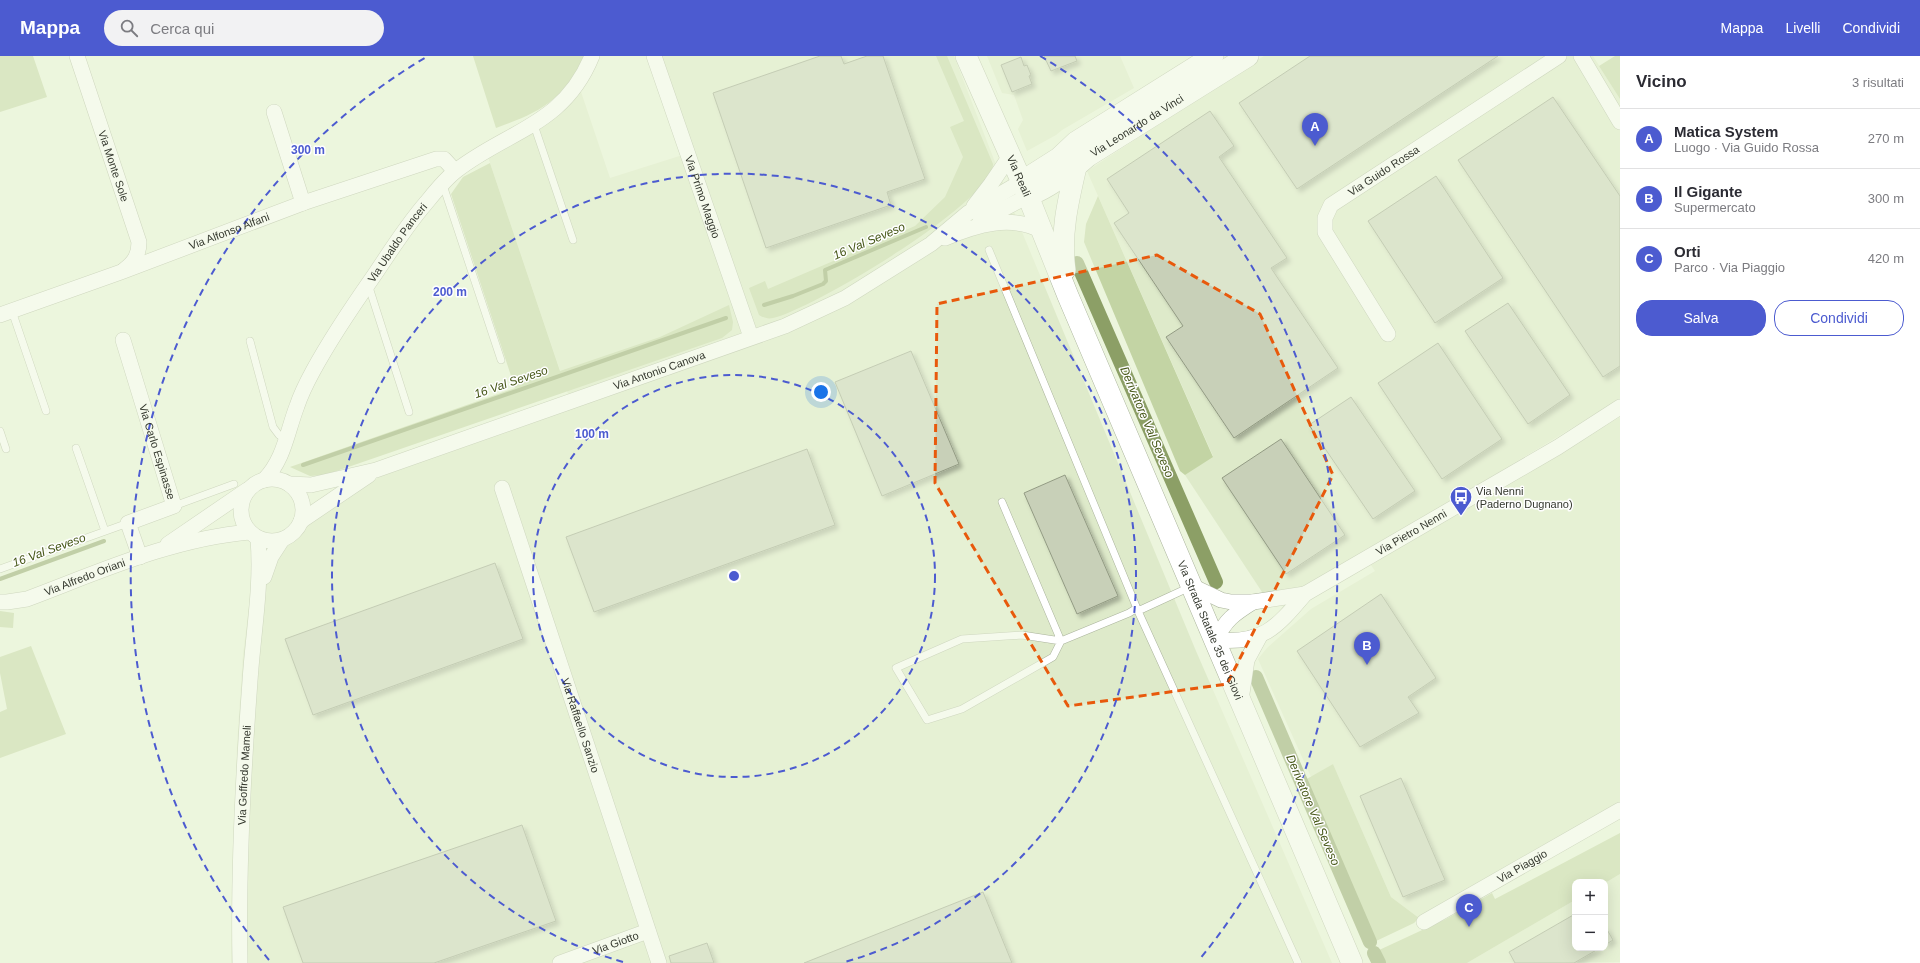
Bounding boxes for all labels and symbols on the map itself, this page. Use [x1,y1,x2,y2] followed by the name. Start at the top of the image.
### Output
[1088,92,1186,159] street label: Via Leonardo da Vinci
[1302,113,1328,146] pin: A
[96,129,131,203] street label: Via Monte Sole
[291,143,325,157] text: 300 m
[1346,143,1422,198] street label: Via Guido Rossa
[1005,153,1033,198] street label: Via Reali
[683,154,722,240] street label: Via Primo Maggio
[365,201,429,284] street label: Via Ubaldo Panceri
[187,210,271,252] street label: Via Alfonso Alfani
[831,219,907,262] water label: 16 Val Seveso
[433,285,467,299] text: 200 m
[612,348,708,392] street label: Via Antonio Canova
[472,363,550,401] water label: 16 Val Seveso
[1117,365,1177,480] water label: Derivatore Val Seveso
[811,382,831,402] your location
[137,403,178,501] street label: Via Carlo Espinasse
[575,427,609,441] text: 100 m
[1448,484,1474,517] bus stop icon: Via Nenni (Paderno Dugnano)
[1476,485,1573,510] place label: Via Nenni (Paderno Dugnano)
[1374,507,1449,557] street label: Via Pietro Nenni
[10,530,88,570] water label: 16 Val Seveso
[43,556,127,598] street label: Via Alfredo Oriani
[1175,559,1245,701] street label: Via Strada Statale 35 dei Giovi
[727,569,741,583] centre of rings
[1354,632,1380,665] pin: B
[559,677,602,774] street label: Via Raffaello Sanzio
[236,725,253,825] street label: Via Goffredo Mameli
[1283,753,1343,868] water label: Derivatore Val Seveso
[1495,847,1549,885] street label: Via Piaggio
[1456,894,1482,927] pin: C
[591,929,640,957] street label: Via Giotto

